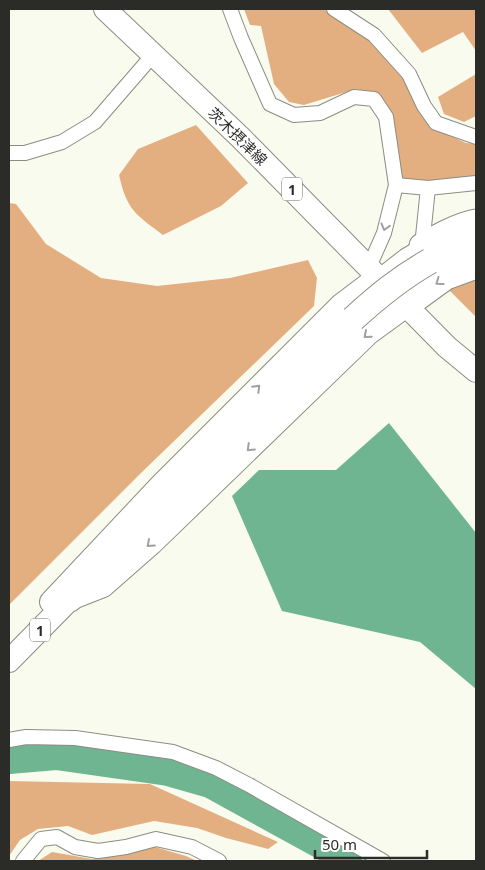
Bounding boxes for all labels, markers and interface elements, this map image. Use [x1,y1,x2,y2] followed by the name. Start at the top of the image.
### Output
[204,103,272,169] street label: 茨木摂津線
[282,178,302,200] road number: 1
[381,223,391,231] one-way arrow
[435,276,445,285] one-way arrow
[364,329,373,338] one-way arrow
[251,385,260,394] one-way arrow
[247,442,256,451] one-way arrow
[146,539,155,548] one-way arrow
[30,618,50,642] road number: 1
[315,828,428,860] scale bar
[322,834,357,854] text: 50 m

